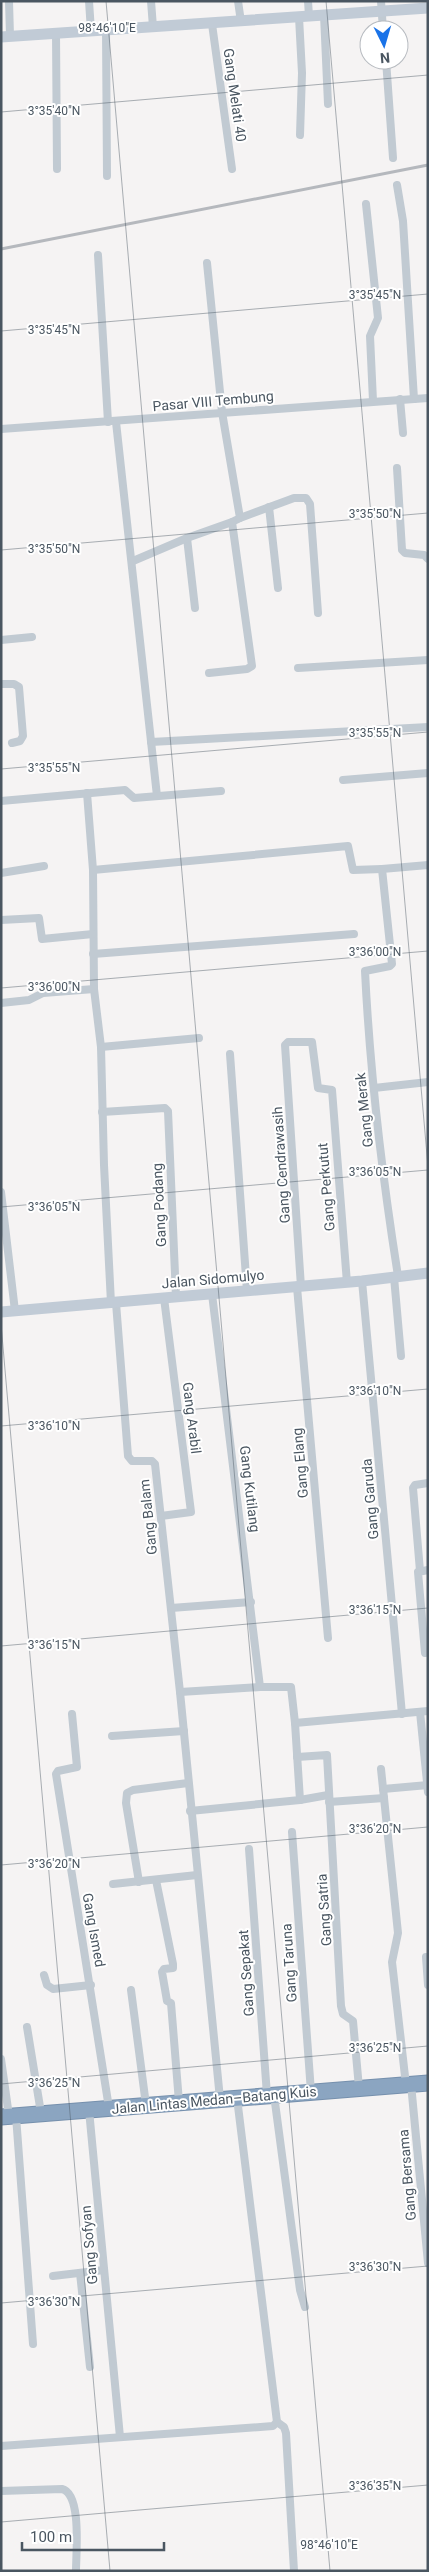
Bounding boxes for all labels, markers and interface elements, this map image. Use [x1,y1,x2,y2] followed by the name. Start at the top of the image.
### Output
[359,20,409,70] north arrow
[78,21,136,35] text: 98°46'10"E
[221,47,249,143] street label: Gang Melati 40
[380,50,391,66] text: N
[28,104,80,118] text: 3°35'40"N
[349,288,401,302] text: 3°35'45"N
[28,323,80,337] text: 3°35'45"N
[152,388,274,414] street label: Pasar VIII Tembung
[349,507,401,521] text: 3°35'50"N
[28,542,80,556] text: 3°35'50"N
[349,726,401,740] text: 3°35'55"N
[28,761,80,775] text: 3°35'55"N
[349,945,401,959] text: 3°36'00"N
[28,980,80,994] text: 3°36'00"N
[352,1071,376,1148] street label: Gang Merak
[269,1106,293,1224] street label: Gang Cendrawasih
[314,1142,338,1232] street label: Gang Perkutut
[149,1163,169,1247] street label: Gang Podang
[349,1165,401,1179] text: 3°36'05"N
[28,1200,80,1214] text: 3°36'05"N
[161,1267,265,1291] street label: Jalan Sidomulyo
[180,1381,204,1455] street label: Gang Arabil
[349,1384,401,1398] text: 3°36'10"N
[28,1419,80,1433] text: 3°36'10"N
[289,1427,311,1499] street label: Gang Elang
[237,1445,263,1533] street label: Gang Kutilang
[358,1458,382,1540] street label: Gang Garuda
[136,1478,160,1556] street label: Gang Balam
[349,1603,401,1617] text: 3°36'15"N
[28,1638,80,1652] text: 3°36'15"N
[349,1822,401,1836] text: 3°36'20"N
[28,1857,80,1871] text: 3°36'20"N
[313,1873,335,1947] street label: Gang Satria
[80,1892,108,1968] street label: Gang Ismed
[278,1923,300,2003] street label: Gang Taruna
[235,1929,257,2017] street label: Gang Sepakat
[349,2041,401,2055] text: 3°36'25"N
[28,2076,80,2090] text: 3°36'25"N
[111,2083,317,2117] street label: Jalan Lintas Medan–Batang Kuis
[395,2129,419,2221] street label: Gang Bersama
[78,2205,100,2285] street label: Gang Sofyan
[349,2260,401,2274] text: 3°36'30"N
[28,2295,80,2309] text: 3°36'30"N
[349,2479,401,2493] text: 3°36'35"N
[22,2520,165,2552] scale bar
[30,2528,72,2546] text: 100 m
[300,2538,358,2552] text: 98°46'10"E

